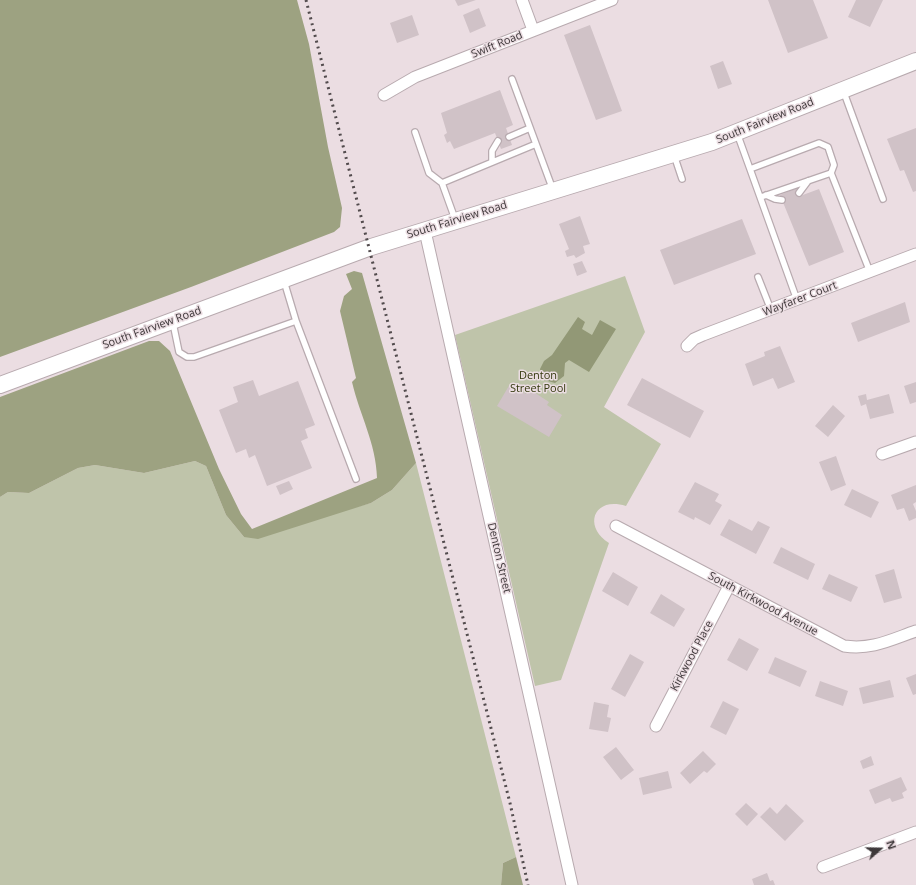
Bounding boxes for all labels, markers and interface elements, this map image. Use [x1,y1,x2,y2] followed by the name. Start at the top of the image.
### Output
[469,29,525,61] street label: Swift Road
[714,95,816,147] street label: South Fairview Road
[405,198,509,242] street label: South Fairview Road
[761,279,839,319] street label: Wayfarer Court
[101,304,203,352] street label: South Fairview Road
[510,369,566,395] park label: Denton Street Pool
[484,522,514,594] street label: Denton Street
[706,569,820,639] street label: South Kirkwood Avenue
[668,618,716,694] street label: Kirkwood Place
[860,829,900,869] north arrow
[883,838,900,851] text: N

